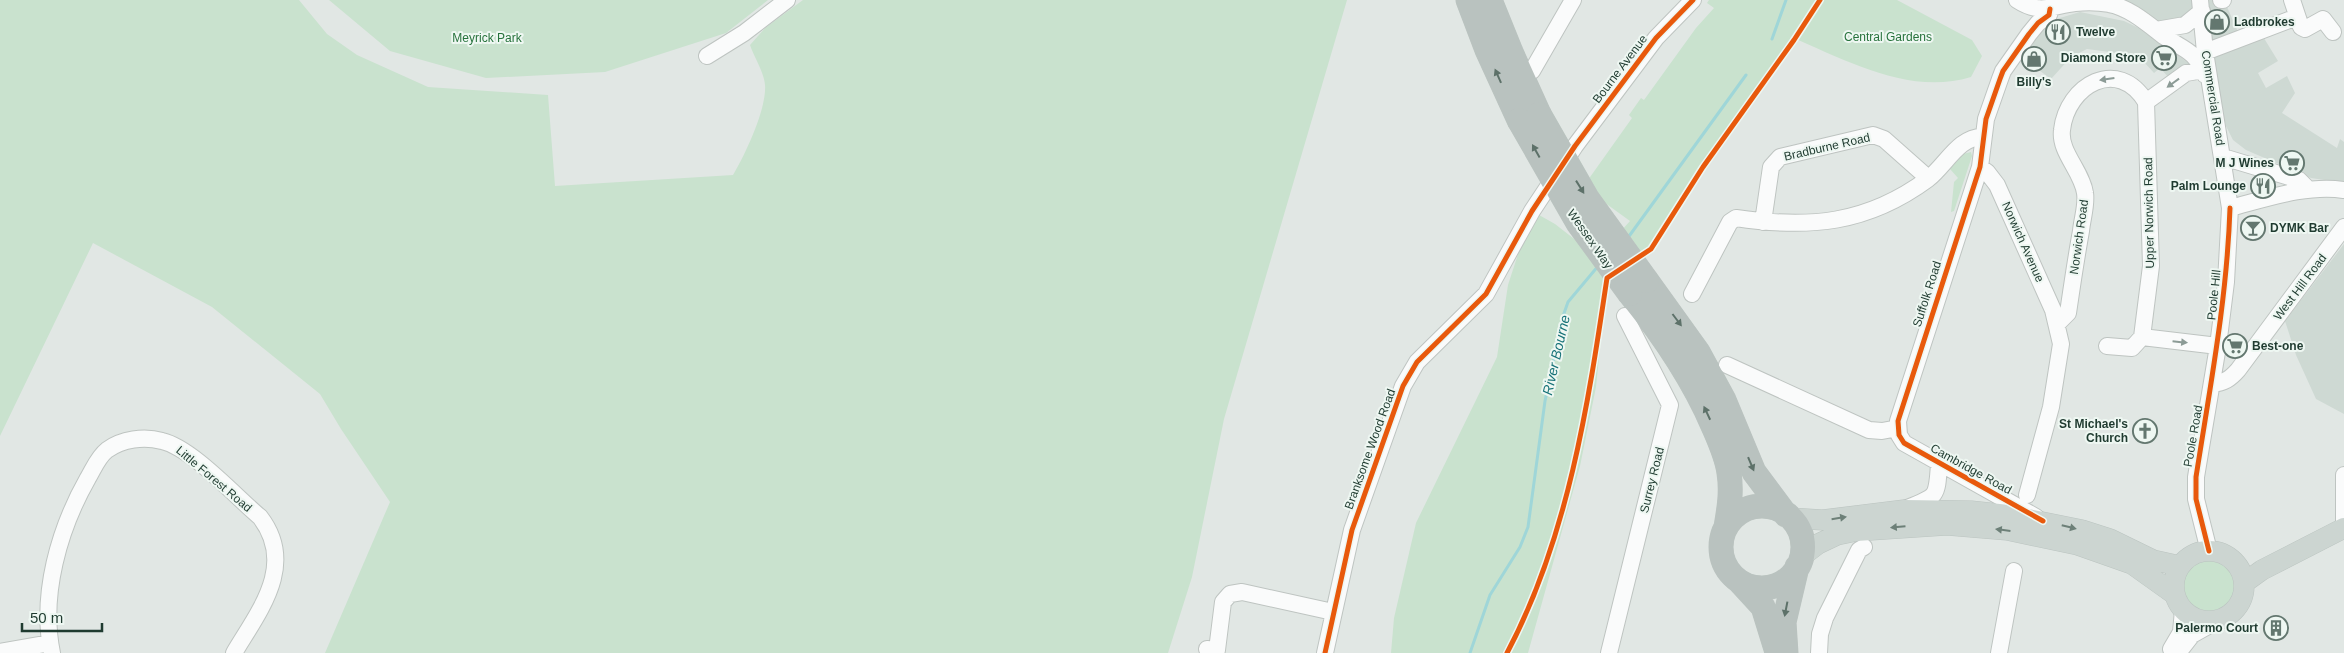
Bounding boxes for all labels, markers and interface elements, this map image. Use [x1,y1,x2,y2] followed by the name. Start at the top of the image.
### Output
[2204,9,2230,35] shop icon: Ladbrokes
[2234,15,2295,29] place label: Ladbrokes
[2045,19,2071,45] restaurant icon: Twelve
[2076,25,2115,39] place label: Twelve
[1844,30,1932,44] park label: Central Gardens
[452,31,523,45] park label: Meyrick Park
[1590,32,1650,106] street label: Bourne Avenue
[2151,45,2177,71] supermarket icon: Diamond Store
[2021,46,2047,72] shop icon: Billy's
[2199,49,2227,147] street label: Commercial Road
[2061,51,2146,65] place label: Diamond Store
[1494,69,1502,83] one-way arrow
[2017,75,2052,89] place label: Billy's
[2099,76,2115,84] one-way arrow
[2166,78,2180,88] one-way arrow
[1783,130,1871,164] street label: Bradburne Road
[1532,144,1540,158] one-way arrow
[2279,150,2305,176] supermarket icon: M J Wines
[2215,156,2274,170] place label: M J Wines
[2141,157,2157,269] street label: Upper Norwich Road
[2250,173,2276,199] restaurant icon: Palm Lounge
[2171,179,2246,193] place label: Palm Lounge
[1576,180,1585,194] one-way arrow
[2067,199,2091,275] street label: Norwich Road
[1999,200,2047,285] street label: Norwich Avenue
[1564,207,1616,271] street label: Wessex Way
[2240,215,2266,241] bar icon: DYMK Bar
[2270,221,2329,235] place label: DYMK Bar
[2271,251,2329,323] street label: West Hill Road
[1910,259,1944,329] street label: Suffolk Road
[2204,269,2224,321] street label: Poole Hill
[1539,313,1573,397] water label: River Bourne
[1672,313,1682,327] one-way arrow
[2222,333,2248,359] supermarket icon: Best-one
[2172,338,2188,346] one-way arrow
[2252,339,2304,353] place label: Best-one
[1342,387,1398,511] street label: Branksome Wood Road
[2181,404,2205,468] street label: Poole Road
[1703,406,1711,420] one-way arrow
[2059,417,2128,445] place label: St Michael's Church
[2132,418,2158,444] church icon: St Michael's Church
[1928,441,2014,497] street label: Cambridge Road
[173,443,255,515] street label: Little Forest Road
[1637,446,1667,514] street label: Surrey Road
[1747,457,1755,472] one-way arrow
[1831,513,1847,521] one-way arrow
[1890,523,1906,531] one-way arrow
[2062,523,2077,531] one-way arrow
[1995,526,2011,534] one-way arrow
[22,600,102,632] scale bar
[1782,602,1790,617] one-way arrow
[30,609,63,626] text: 50 m
[2263,615,2289,641] building icon: Palermo Court
[2175,621,2258,635] place label: Palermo Court

